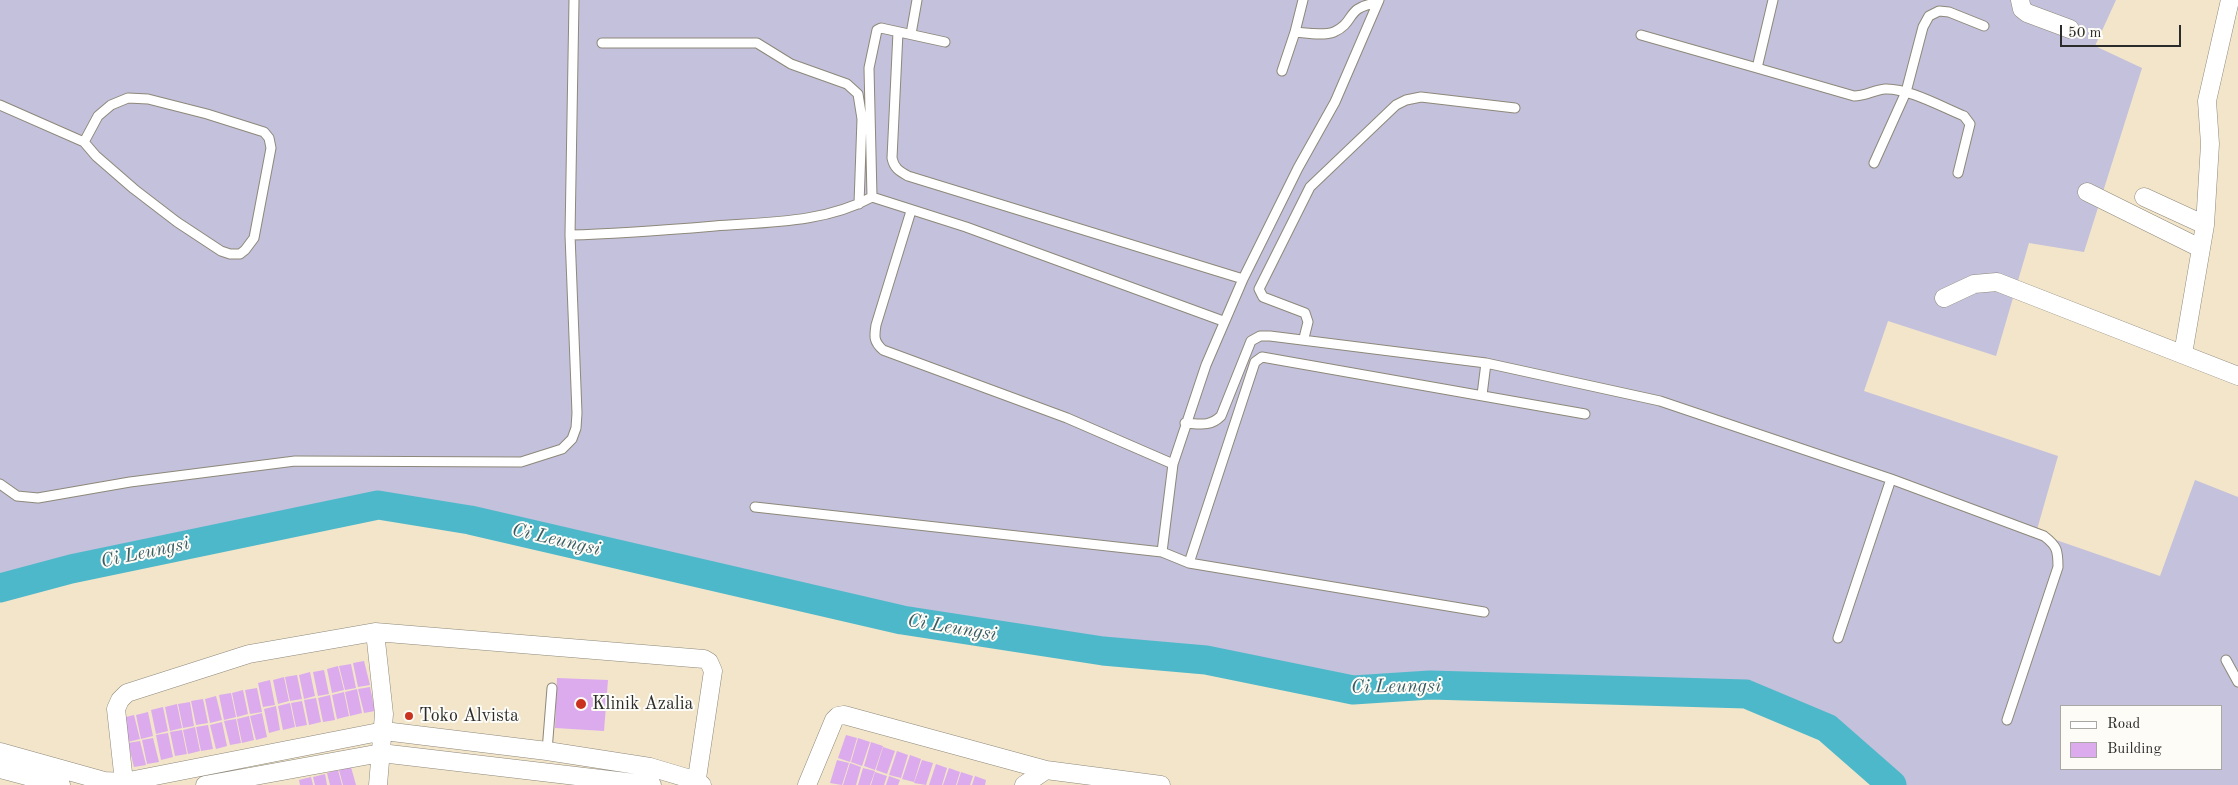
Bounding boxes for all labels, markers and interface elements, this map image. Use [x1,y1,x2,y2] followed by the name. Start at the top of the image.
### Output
[2063,15,2184,47] scale bar
[2068,26,2102,41] text: 50 m
[509,519,603,561] water label: Ci Leungsi
[98,532,192,574] water label: Ci Leungsi
[906,610,998,646] water label: Ci Leungsi
[1351,675,1441,699] water label: Ci Leungsi
[592,693,693,715] place label: Klinik Azalia
[574,697,588,711] marker: Klinik Azalia
[419,705,519,727] place label: Toko Alvista
[2060,705,2223,770] legend
[403,710,415,722] marker: Toko Alvista
[2107,717,2140,732] text: Road
[2107,742,2162,757] text: Building

